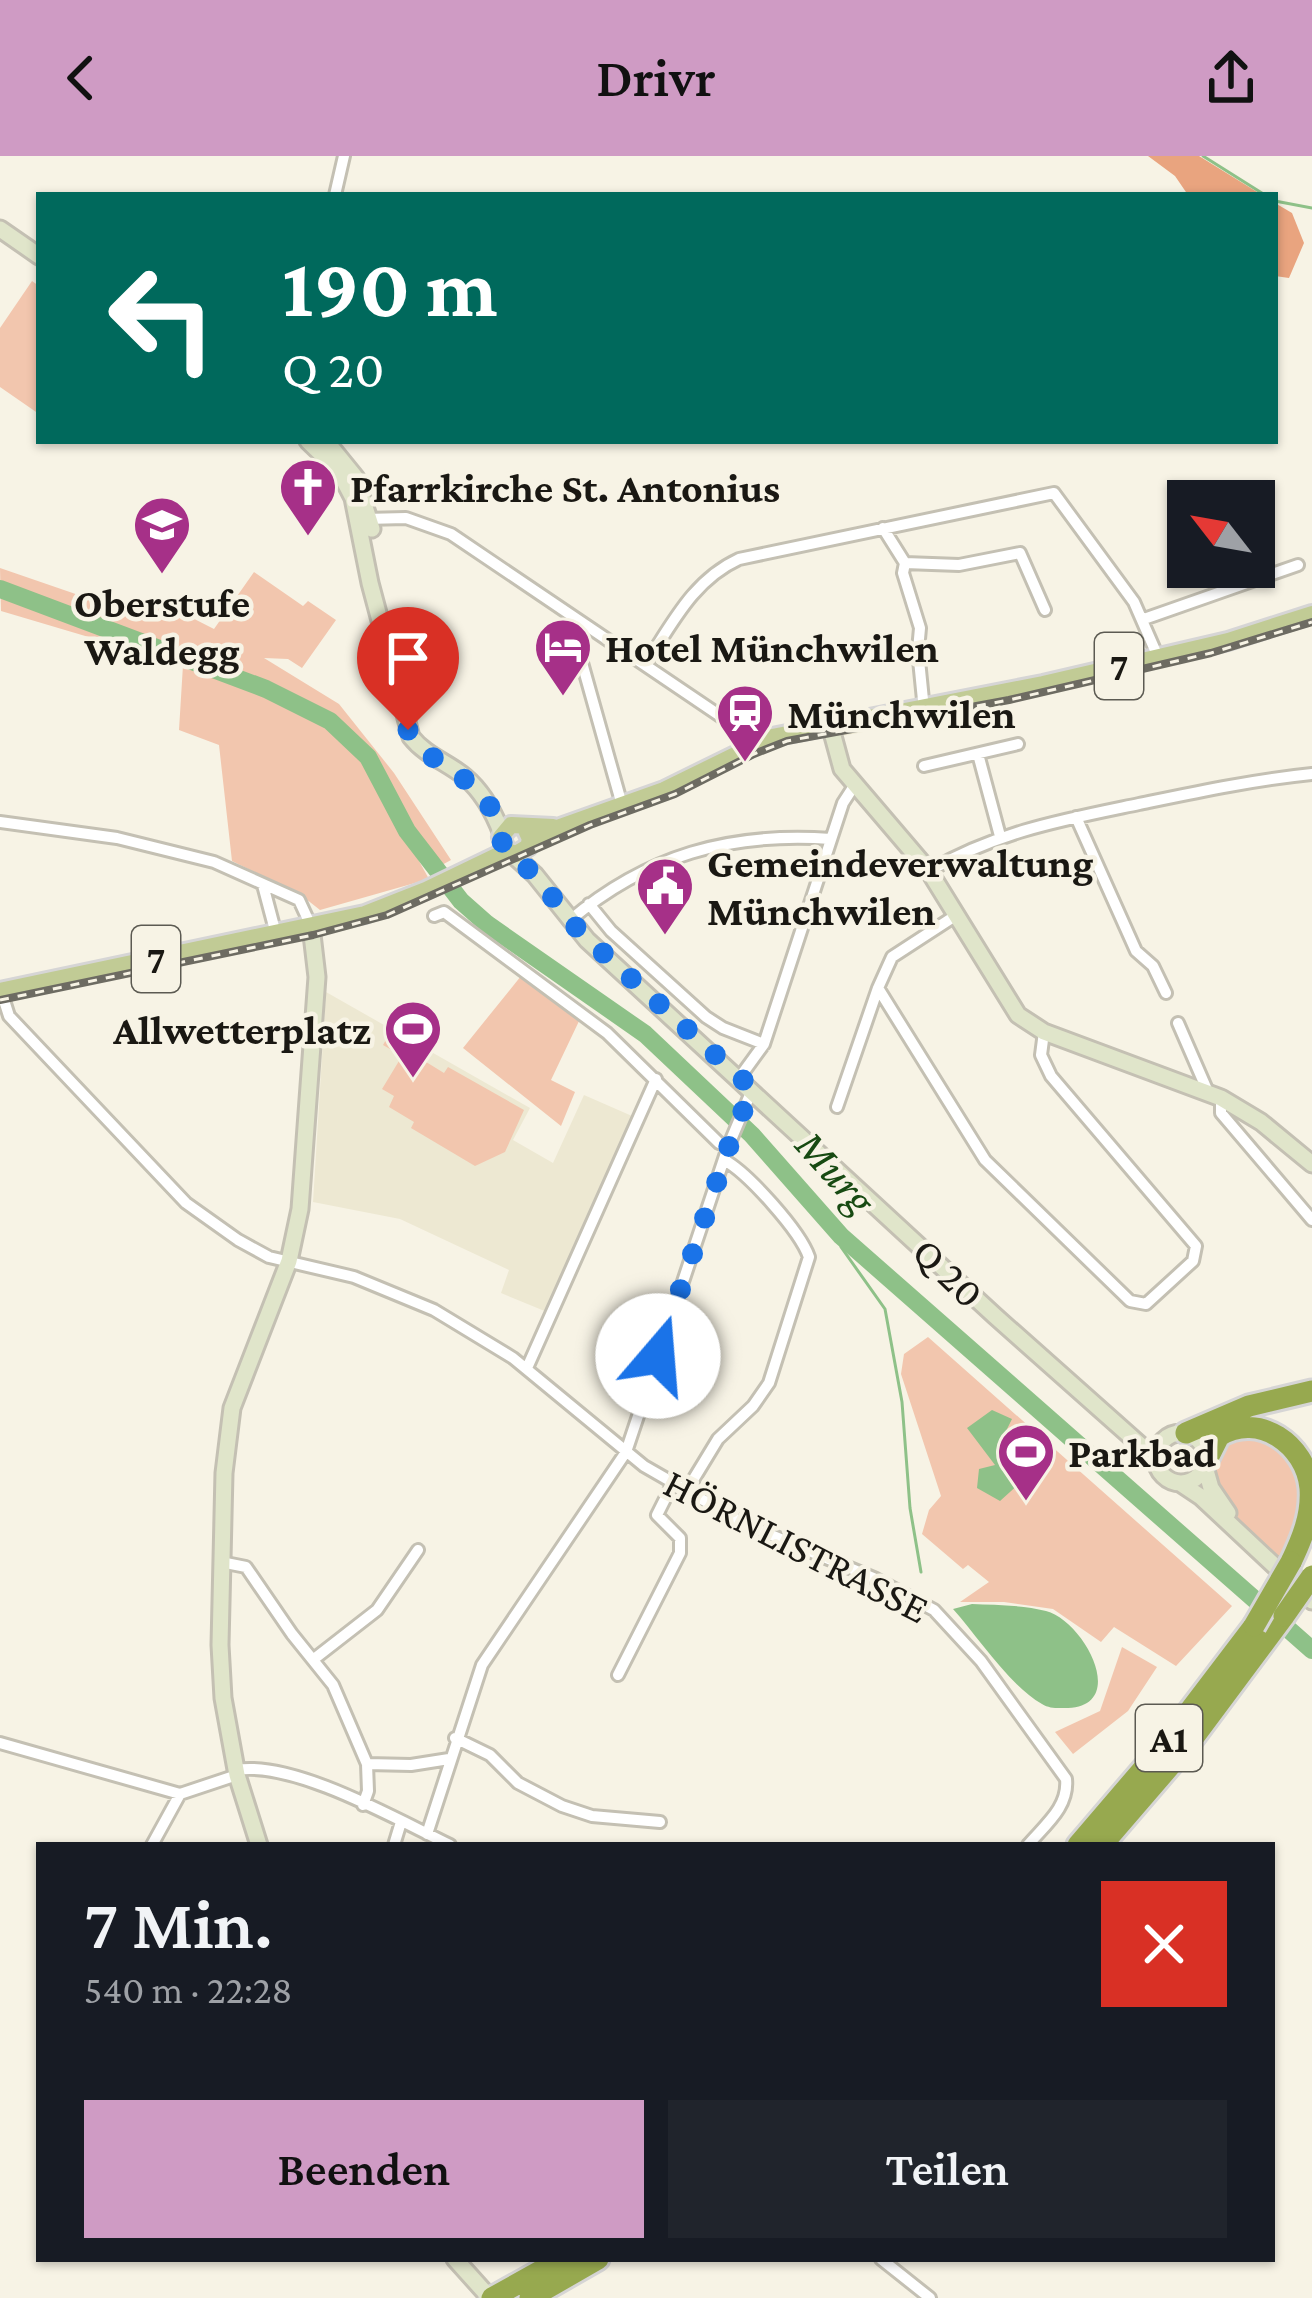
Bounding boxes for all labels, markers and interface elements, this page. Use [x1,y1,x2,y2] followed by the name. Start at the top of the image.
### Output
[48,45,114,111] icon: back
[1198,45,1264,111] icon: share
[596,48,716,108] text: Drivr
[84,240,240,396] icon: left
[282,241,498,334] text: 190 m
[282,339,385,399] text: Q 20
[277,456,339,538] church icon: Pfarrkirche St. Antonius
[350,464,780,511] place label: Pfarrkirche St. Antonius
[1167,480,1275,588] north arrow
[1167,480,1275,588] map controls
[131,494,193,576] school or university icon: Oberstufe Waldegg
[74,579,250,674] place label: Oberstufe Waldegg
[357,607,459,730] pin
[532,616,594,698] hotel icon: Hotel Münchwilen
[605,624,939,671] place label: Hotel Münchwilen
[375,625,441,691] icon: arrive
[1095,633,1143,699] road number: 7
[714,682,776,764] station icon: Münchwilen
[787,690,1016,737] place label: Münchwilen
[707,839,1093,934] place label: Gemeindeverwaltung Münchwilen
[634,855,696,937] public building icon: Gemeindeverwaltung Münchwilen
[132,926,180,992] road number: 7
[382,998,444,1080] sports icon: Allwetterplatz
[112,1006,371,1053] place label: Allwetterplatz
[785,1119,887,1224] water label: Murg
[904,1228,994,1317] street label: Q 20
[595,1293,721,1419] position arrow
[995,1421,1057,1503] sports icon: Parkbad
[1068,1429,1216,1476] place label: Parkbad
[657,1459,937,1632] street label: HÖRNLISTRASSE
[1136,1705,1202,1771] road number: A1
[1101,1881,1227,2007] button: close
[84,1883,273,1963] text: 7 Min.
[84,1968,292,2011] text: 540 m · 22:28
[84,2100,644,2238] button: Beenden
[668,2100,1227,2238] button: Teilen

